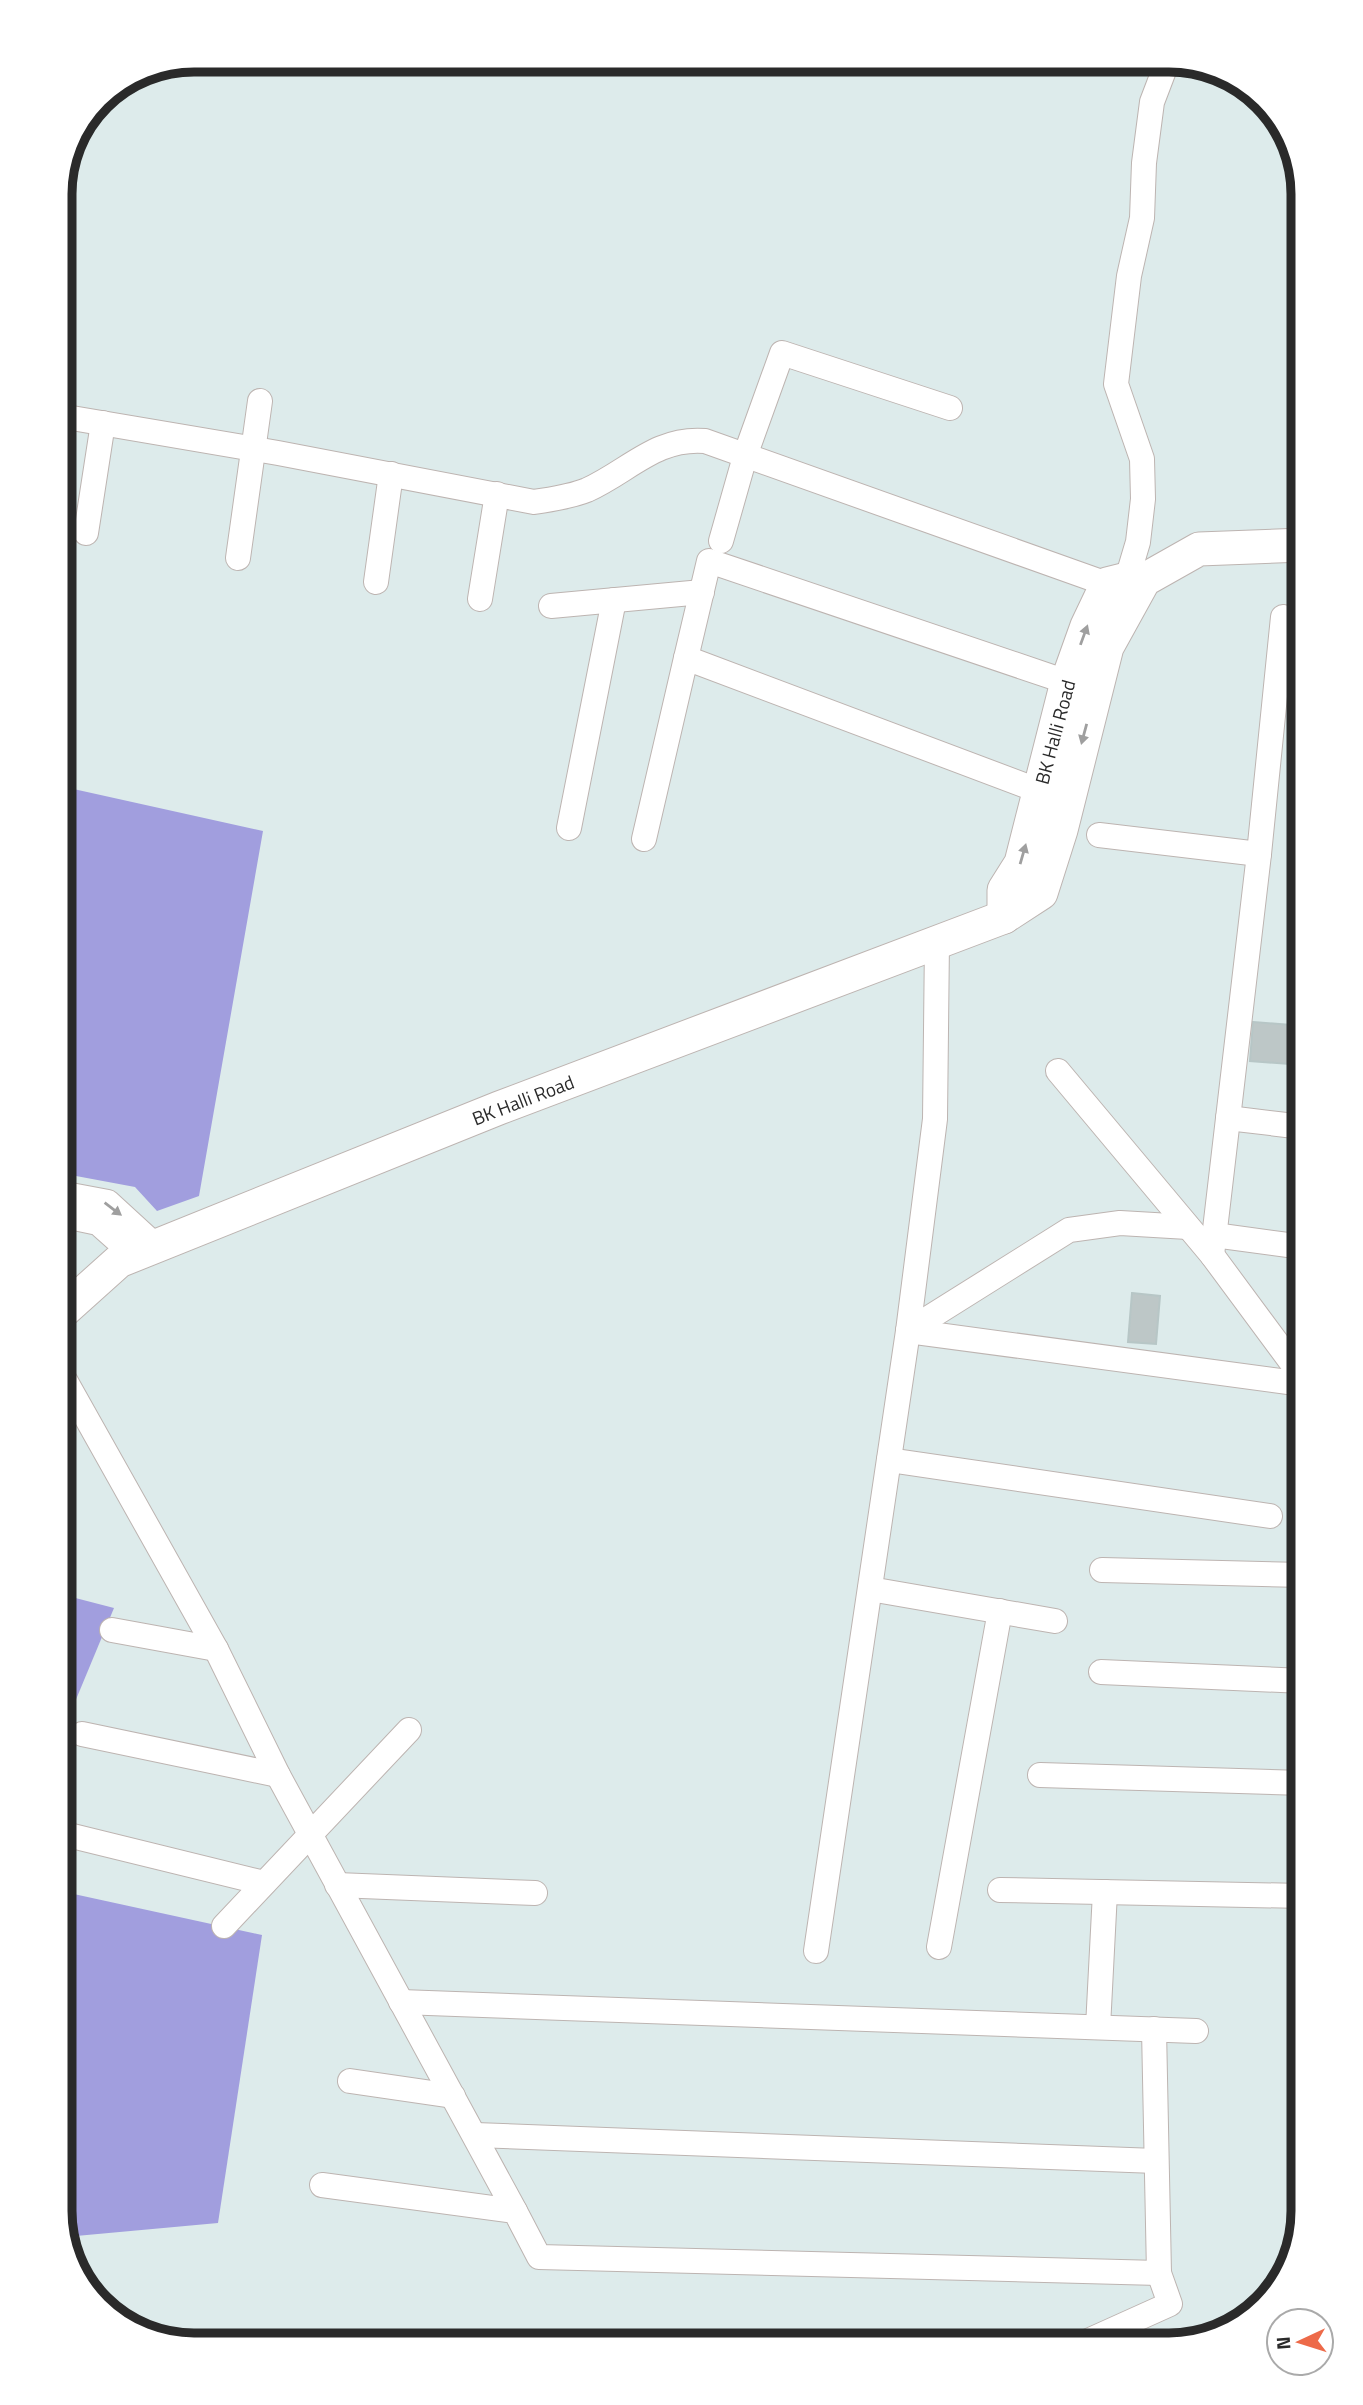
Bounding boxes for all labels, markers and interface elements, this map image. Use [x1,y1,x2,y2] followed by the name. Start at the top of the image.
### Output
[1079,625,1090,646] one-way arrow
[1027,676,1082,787] street label: BK Halli Road
[1078,723,1089,745] one-way arrow
[1019,844,1029,865] one-way arrow
[468,1067,578,1132] street label: BK Halli Road
[104,1202,123,1216] one-way arrow
[1265,2307,1335,2377] north arrow
[1268,2336,1297,2351] text: N

